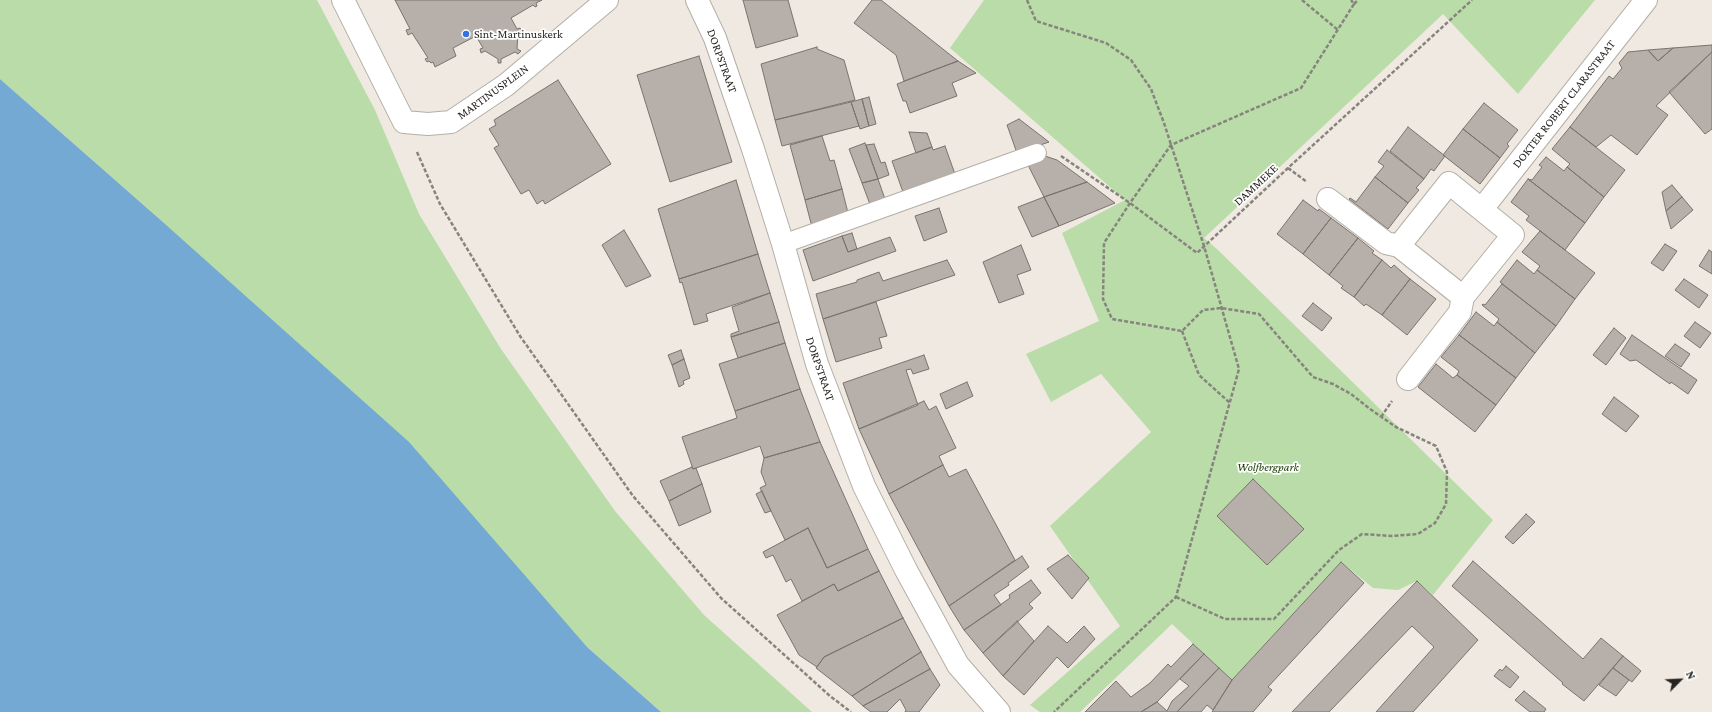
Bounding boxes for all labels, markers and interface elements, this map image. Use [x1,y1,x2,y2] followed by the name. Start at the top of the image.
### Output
[474,27,563,41] place label: Sint-Martinuskerk
[704,27,740,95] street label: DORPSTRAAT
[461,29,471,39] marker: Sint-Martinuskerk
[1509,37,1619,171] street label: DOKTER ROBERT CLARASTRAAT
[455,61,531,123] street label: MARTINUSPLEIN
[1231,161,1281,209] street label: DAMMEKE
[802,335,838,403] street label: DORPSTRAAT
[1237,460,1299,474] park label: Wolfbergpark
[1660,660,1700,700] north arrow
[1684,669,1698,681] text: N

